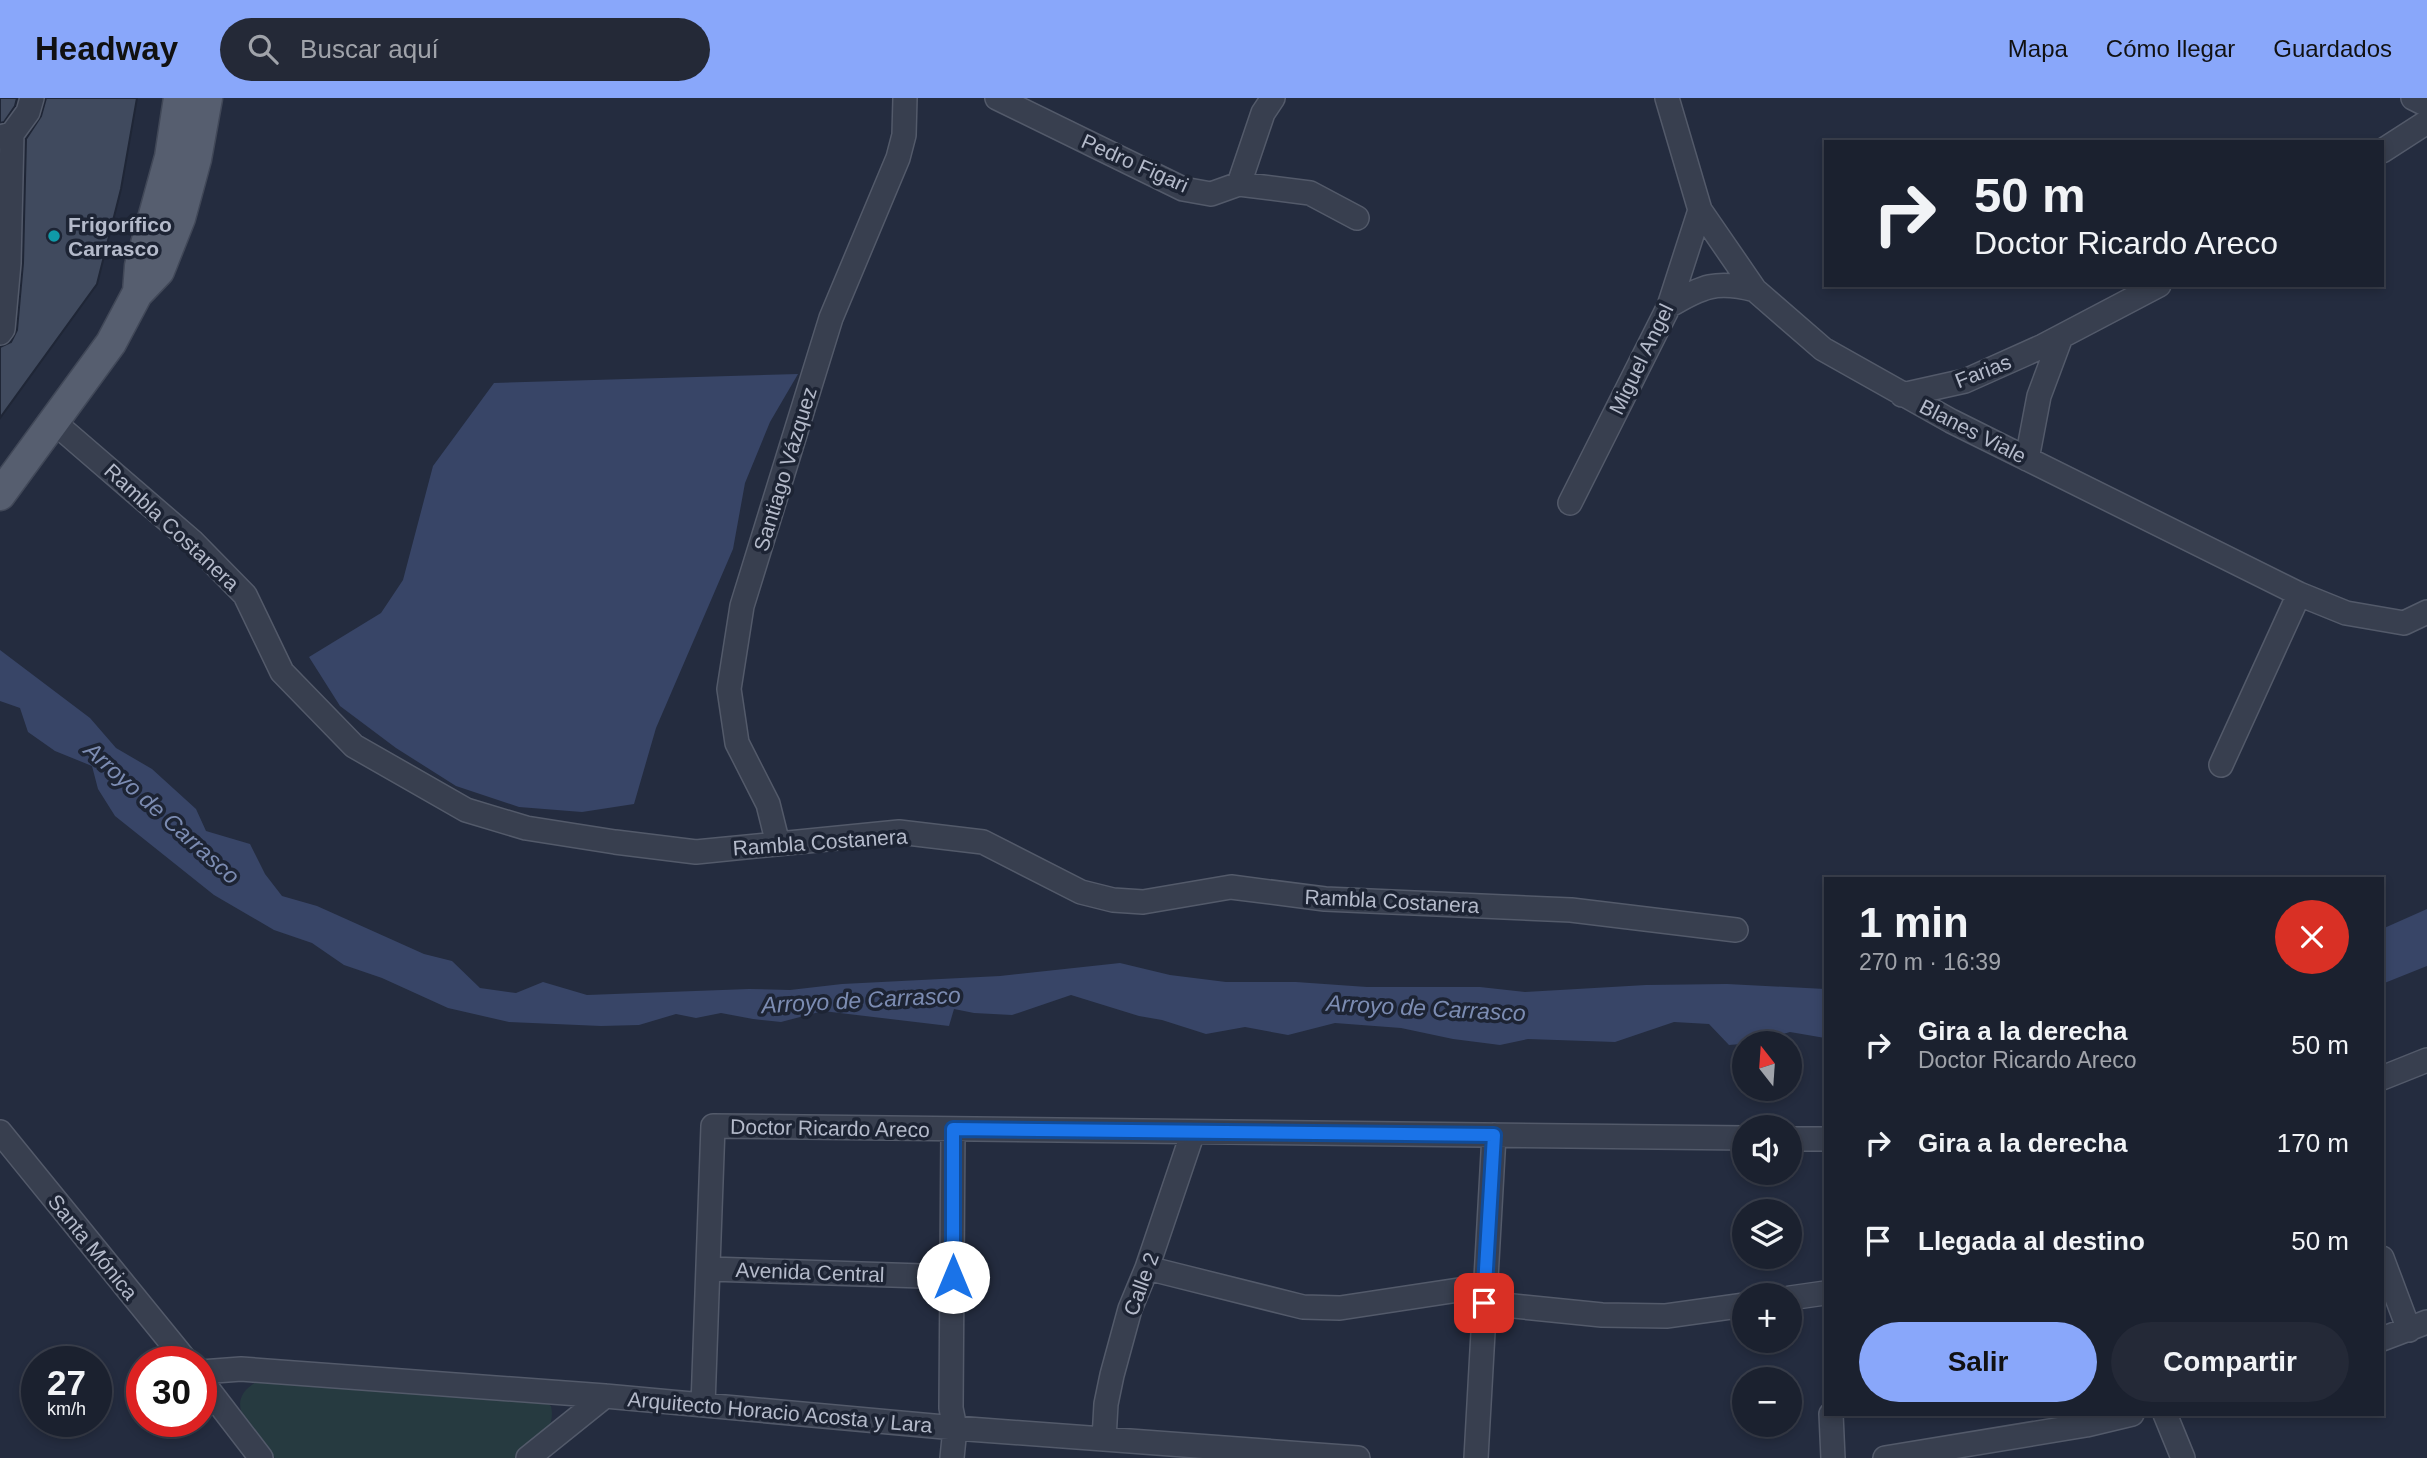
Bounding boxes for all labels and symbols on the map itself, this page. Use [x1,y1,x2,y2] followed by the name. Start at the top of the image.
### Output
[1078,129,1192,197] street label: Pedro Figari
[68,213,172,260] place label: Frigorífico Carrasco
[46,228,62,244] marker: Frigorífico Carrasco
[1604,300,1678,418] street label: Miguel Angel
[1952,350,2014,392] street label: Farias
[749,384,821,554] street label: Santiago Vázquez
[1916,394,2030,468] street label: Blanes Viale
[100,459,244,595] street label: Rambla Costanera
[78,735,245,890] water label: Arroyo de Carrasco
[732,824,908,860] street label: Rambla Costanera
[1304,885,1480,917] street label: Rambla Costanera
[759,982,961,1018] water label: Arroyo de Carrasco
[1324,990,1526,1026] water label: Arroyo de Carrasco
[1732,1031,1802,1101] north arrow
[730,1115,930,1141] street label: Doctor Ricardo Areco
[44,1190,143,1304] street label: Santa Mónica
[916,1240,990,1314] position arrow
[1119,1249,1163,1319] street label: Calle 2
[735,1258,885,1286] street label: Avenida Central
[1454,1273,1514,1333] pin
[126,1346,217,1437] speed limit sign: 30
[627,1387,934,1437] street label: Arquitecto Horacio Acosta y Lara

